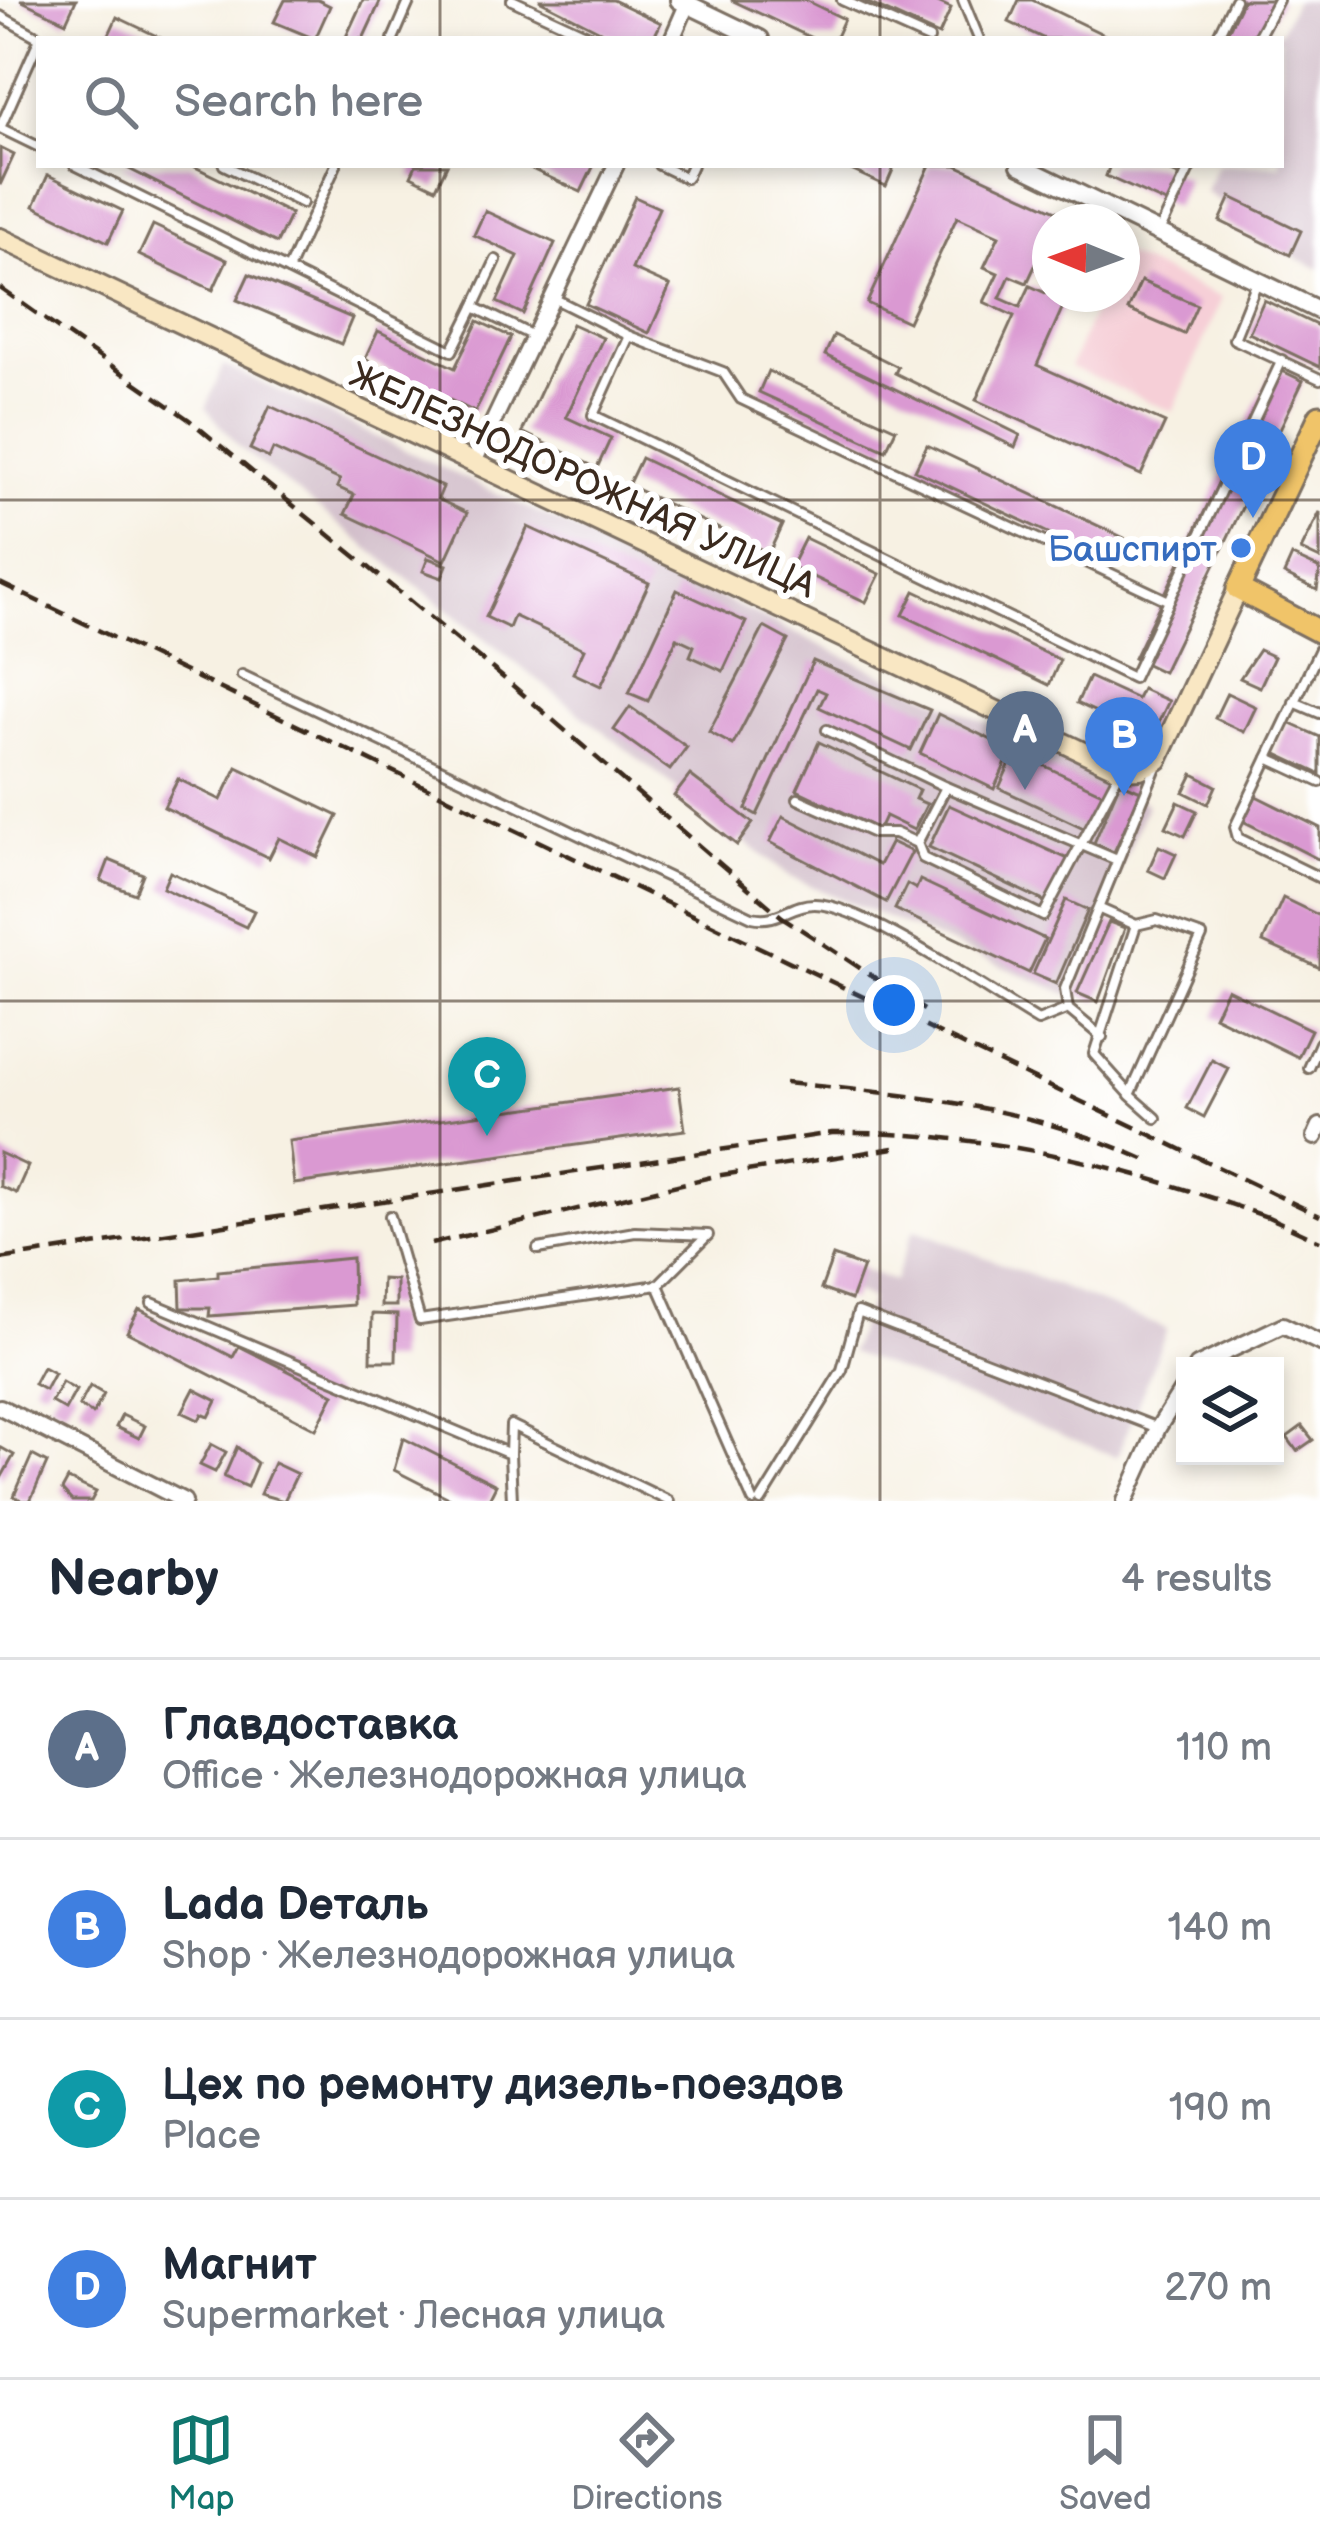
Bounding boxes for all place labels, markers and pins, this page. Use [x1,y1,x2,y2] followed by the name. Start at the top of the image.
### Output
[1214,419,1292,518] pin: D
[1048,529,1217,572] place label: Башспирт
[1228,535,1254,561] marker: Башспирт
[986,691,1064,790] pin: A
[1085,697,1163,796] pin: B
[448,1037,526,1136] pin: C

